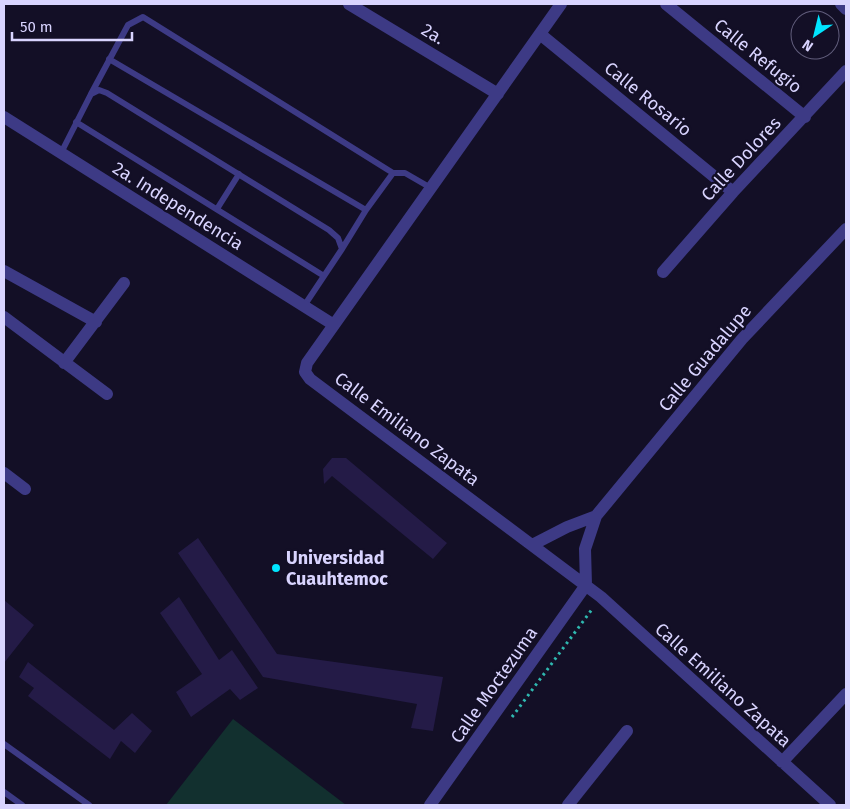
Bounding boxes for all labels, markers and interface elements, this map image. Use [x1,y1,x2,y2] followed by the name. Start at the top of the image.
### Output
[12,10,132,42] scale bar
[790,10,840,60] north arrow
[710,14,806,98] street label: Calle Refugio
[20,18,53,36] text: 50 m
[418,19,448,49] street label: 2a.
[799,36,817,55] text: N
[600,57,696,141] street label: Calle Rosario
[696,112,786,206] street label: Calle Dolores
[109,157,247,255] street label: 2a. Independencia
[654,300,756,416] street label: Calle Guadalupe
[330,367,484,491] street label: Calle Emiliano Zapata
[286,547,388,590] place label: Universidad Cuauhtemoc
[270,562,282,574] marker: Universidad Cuauhtemoc
[650,618,796,752] street label: Calle Emiliano Zapata
[446,623,542,747] street label: Calle Moctezuma

